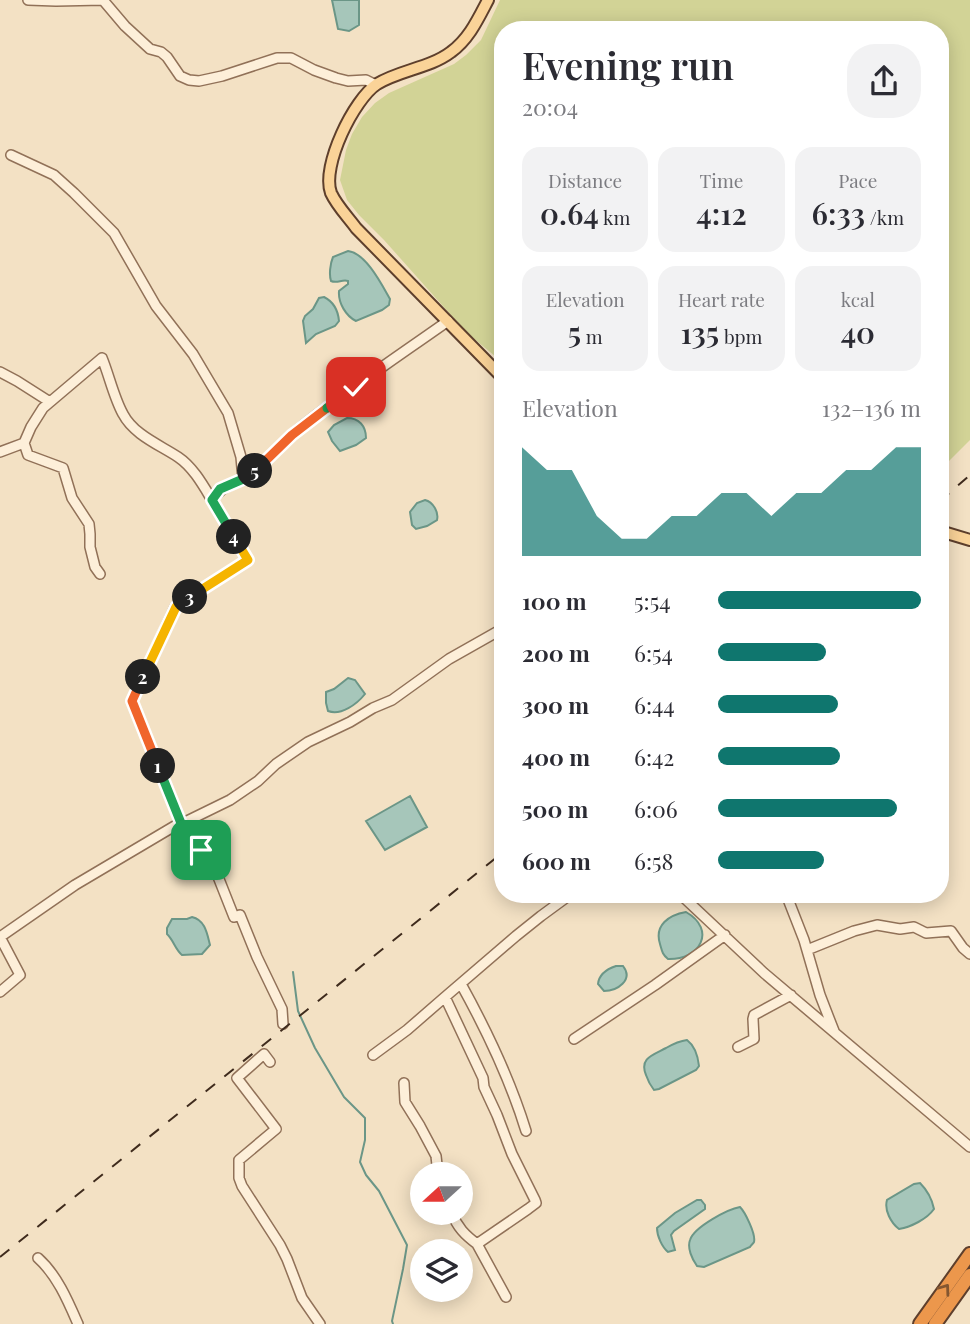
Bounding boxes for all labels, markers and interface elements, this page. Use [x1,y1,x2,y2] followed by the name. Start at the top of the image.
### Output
[522,39,734,90] text: Evening run
[847,44,921,118] button: share
[522,91,578,122] text: 20:04
[548,167,622,193] text: Distance
[700,167,743,193] text: Time
[838,167,877,193] text: Pace
[540,193,599,233] text: 0.64
[696,193,747,233] text: 4:12
[812,193,865,233] text: 6:33
[599,204,630,230] text: km
[865,204,904,230] text: /km
[546,286,625,312] text: Elevation
[678,286,765,312] text: Heart rate
[841,286,875,312] text: kcal
[568,312,581,352] text: 5
[680,312,719,352] text: 135
[841,312,875,352] text: 40
[581,323,603,349] text: m
[719,323,763,349] text: bpm
[326,357,386,417] pin
[337,368,375,406] icon: check
[522,392,618,423] text: Elevation
[822,392,921,423] text: 132–136 m
[238,454,272,489] pin: 5
[250,457,259,483] text: 5
[216,520,252,554] pin: 4
[228,523,239,549] text: 4
[172,580,208,614] pin: 3
[185,583,194,609] text: 3
[522,585,587,616] text: 100 m
[634,585,671,616] text: 5:54
[522,637,590,668] text: 200 m
[634,637,673,668] text: 6:54
[125,660,160,694] pin: 2
[138,663,147,689] text: 2
[522,689,589,720] text: 300 m
[634,689,675,720] text: 6:44
[522,741,590,772] text: 400 m
[634,741,674,772] text: 6:42
[140,748,176,784] pin: 1
[154,752,161,778] text: 1
[522,793,588,824] text: 500 m
[634,793,678,824] text: 6:06
[171,820,231,880] pin
[182,831,220,869] icon: arrive
[522,845,591,876] text: 600 m
[634,845,674,876] text: 6:58
[410,1162,472,1225] north arrow
[410,1162,473,1302] map controls
[410,1239,473,1302] button: layers
[937,1284,949,1297] one-way arrow

